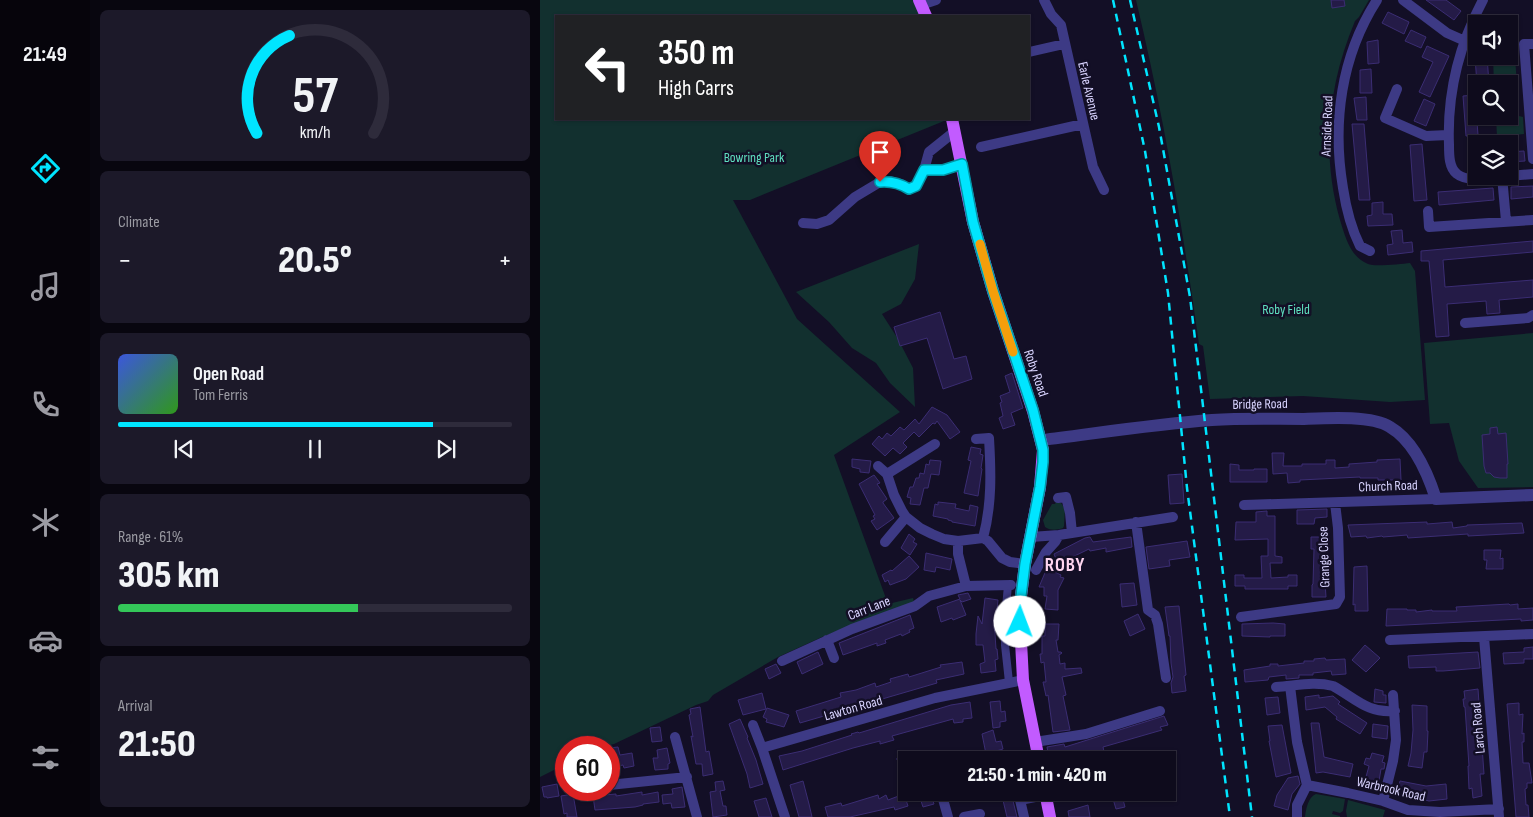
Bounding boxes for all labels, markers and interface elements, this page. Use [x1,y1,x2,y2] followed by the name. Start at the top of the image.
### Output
[1468,15,1518,185] map controls
[1468,15,1518,65] button: sound
[658,32,734,75] text: 350 m
[575,35,640,100] icon: left
[23,41,67,68] text: 21:49
[1074,60,1104,122] street label: Earle Avenue
[292,65,338,128] text: 57
[658,75,734,102] text: High Carrs
[1468,75,1518,125] button: search
[1317,95,1337,158] street label: Arnside Road
[300,122,330,143] text: km/h
[859,131,901,182] pin
[1468,135,1518,185] button: layers
[866,138,894,166] icon: arrive
[724,149,785,166] park label: Bowring Park
[28,151,63,186] icon: directions
[118,213,160,232] text: Climate
[278,238,352,283] text: 20.5°
[118,244,132,277] text: −
[498,244,512,277] text: +
[28,269,63,304] icon: music
[1262,301,1310,318] park label: Roby Field
[1020,347,1052,399] street label: Roby Road
[193,363,264,386] text: Open Road
[193,386,248,405] text: Tom Ferris
[28,387,63,422] icon: phone
[1232,395,1288,413] street label: Bridge Road
[170,435,198,463] icon: previous
[301,435,329,463] icon: pause
[432,435,460,463] icon: next
[1358,476,1418,496] street label: Church Road
[28,505,63,540] icon: climate
[1314,526,1334,588] street label: Grange Close
[118,528,183,547] text: Range · 61%
[118,553,220,598] text: 305 km
[1045,554,1085,577] district label: ROBY
[845,592,893,624] street label: Carr Lane
[993,595,1045,647] position arrow
[28,623,63,658] icon: car
[822,692,884,724] street label: Lawton Road
[118,697,152,716] text: Arrival
[1467,701,1489,754] street label: Larch Road
[118,722,196,767] text: 21:50
[555,736,620,801] speed limit sign: 60
[28,740,63,775] icon: filters
[967,764,1107,787] text: 21:50 · 1 min · 420 m
[1355,773,1427,805] street label: Warbrook Road

